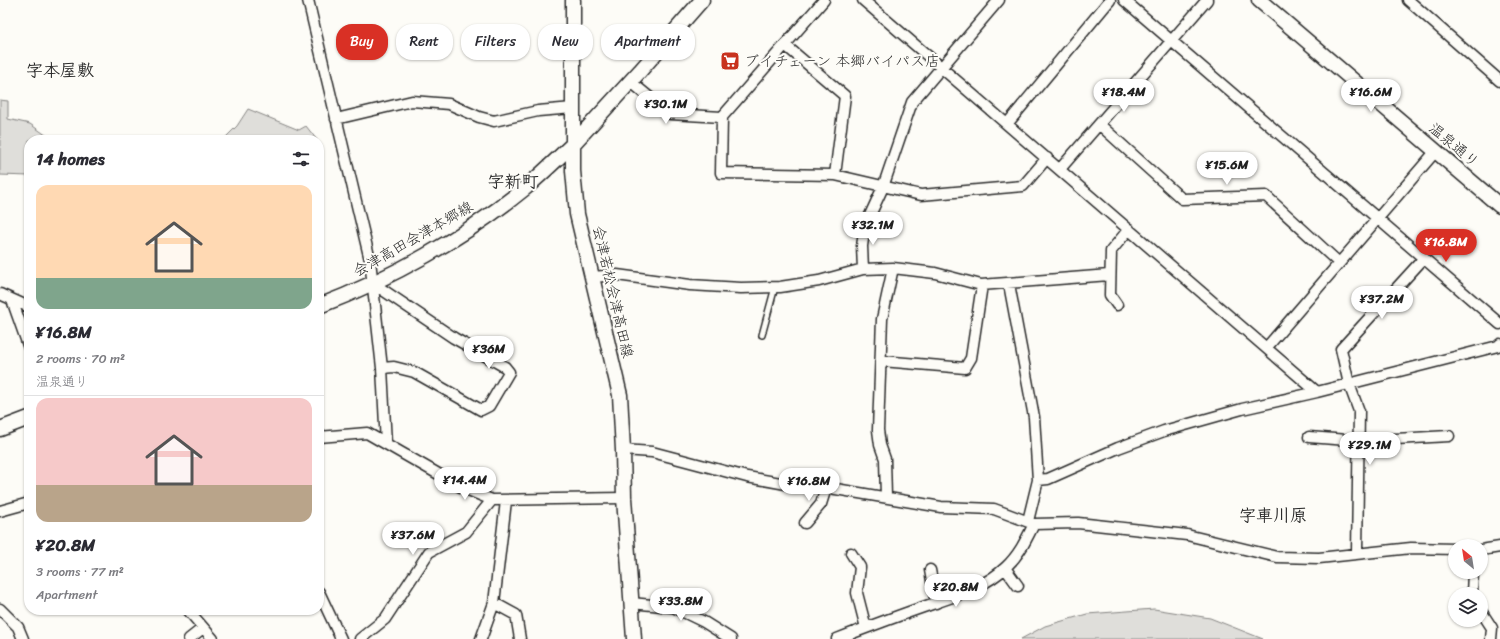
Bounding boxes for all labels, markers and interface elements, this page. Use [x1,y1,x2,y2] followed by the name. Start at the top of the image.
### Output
[336,24,388,60] chip: Buy
[396,24,453,60] chip: Rent
[461,24,530,60] chip: Filters
[538,24,593,60] chip: New
[601,24,695,60] chip: Apartment
[744,48,940,74] place label: ブイチェーン 本郷バイパス店
[719,50,741,72] supermarket icon: ブイチェーン 本郷バイパス店
[26,55,94,85] district label: 字本屋敷
[1091,79,1157,113] pin: ¥18.4M
[1338,79,1404,113] pin: ¥16.6M
[1102,80,1146,103] text: ¥18.4M
[1350,80,1392,103] text: ¥16.6M
[633,91,699,125] pin: ¥30.1M
[645,92,687,115] text: ¥30.1M
[1423,116,1485,174] street label: 温泉通り
[36,144,105,174] text: 14 homes
[290,148,312,170] icon: filters
[1194,152,1260,186] pin: ¥15.6M
[1206,153,1248,176] text: ¥15.6M
[488,166,539,196] district label: 字新町
[348,194,478,284] street label: 会津高田会津本郷線
[138,211,210,283] icon: home
[840,212,906,246] pin: ¥32.1M
[852,213,894,236] text: ¥32.1M
[585,223,641,361] street label: 会津若松会津高田線
[1413,229,1479,263] pin: ¥16.8M
[1425,230,1467,253] text: ¥16.8M
[1349,286,1415,320] pin: ¥37.2M
[1360,287,1404,310] text: ¥37.2M
[36,317,92,347] text: ¥16.8M
[465,336,513,370] pin: ¥36M
[473,337,505,360] text: ¥36M
[36,347,125,370] text: 2 rooms · 70 m²
[36,370,88,393] text: 温泉通り
[138,424,210,496] icon: home
[1337,432,1403,466] pin: ¥29.1M
[1349,433,1391,456] text: ¥29.1M
[432,467,498,501] pin: ¥14.4M
[443,468,487,491] text: ¥14.4M
[776,468,842,502] pin: ¥16.8M
[788,469,830,492] text: ¥16.8M
[1239,500,1307,530] district label: 字車川原
[380,522,446,556] pin: ¥37.6M
[391,523,435,546] text: ¥37.6M
[36,530,95,560] text: ¥20.8M
[1448,539,1488,579] north arrow
[1448,539,1488,627] map controls
[36,560,124,583] text: 3 rooms · 77 m²
[923,574,989,608] pin: ¥20.8M
[933,575,979,598] text: ¥20.8M
[36,583,97,606] text: Apartment
[1448,587,1488,627] button: layers
[648,588,714,622] pin: ¥33.8M
[659,589,703,612] text: ¥33.8M

